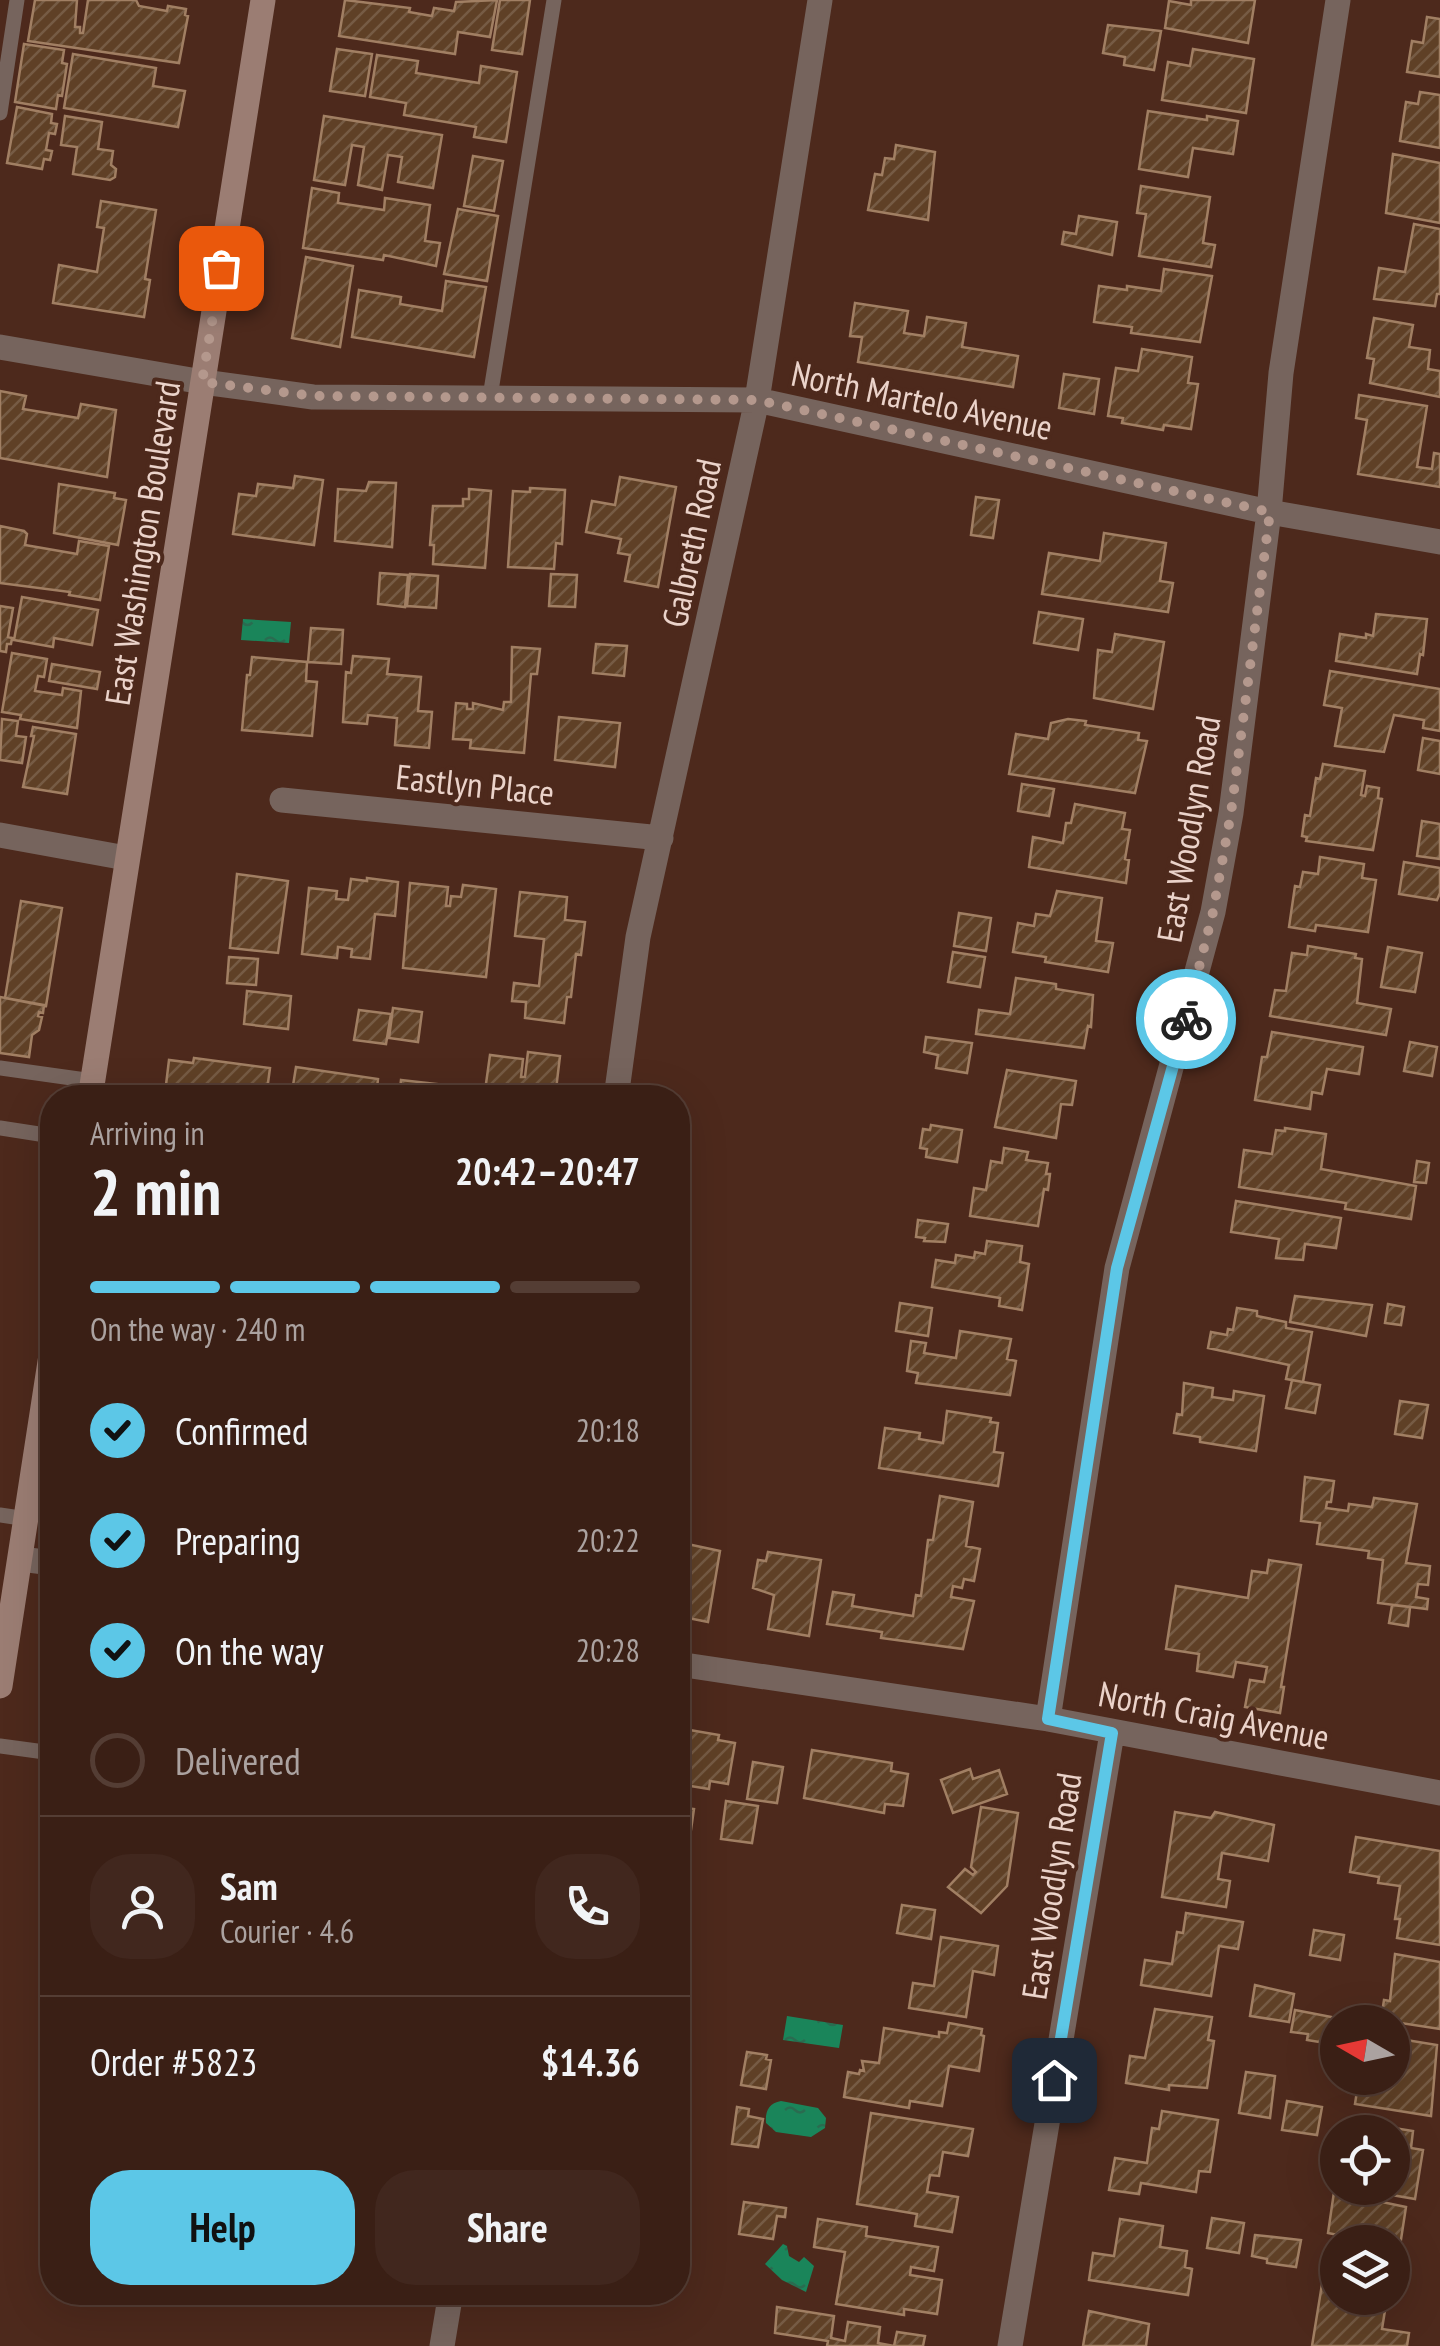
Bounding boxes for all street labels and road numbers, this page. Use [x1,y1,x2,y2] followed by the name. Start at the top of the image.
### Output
[787,350,1057,450] street label: North Martelo Avenue
[94,378,190,708] street label: East Washington Boulevard
[651,455,731,631] street label: Galbreth Road
[1145,712,1231,946] street label: East Woodlyn Road
[394,753,556,815] street label: Eastlyn Place
[1095,1670,1333,1760] street label: North Craig Avenue
[1010,1769,1092,2003] street label: East Woodlyn Road

